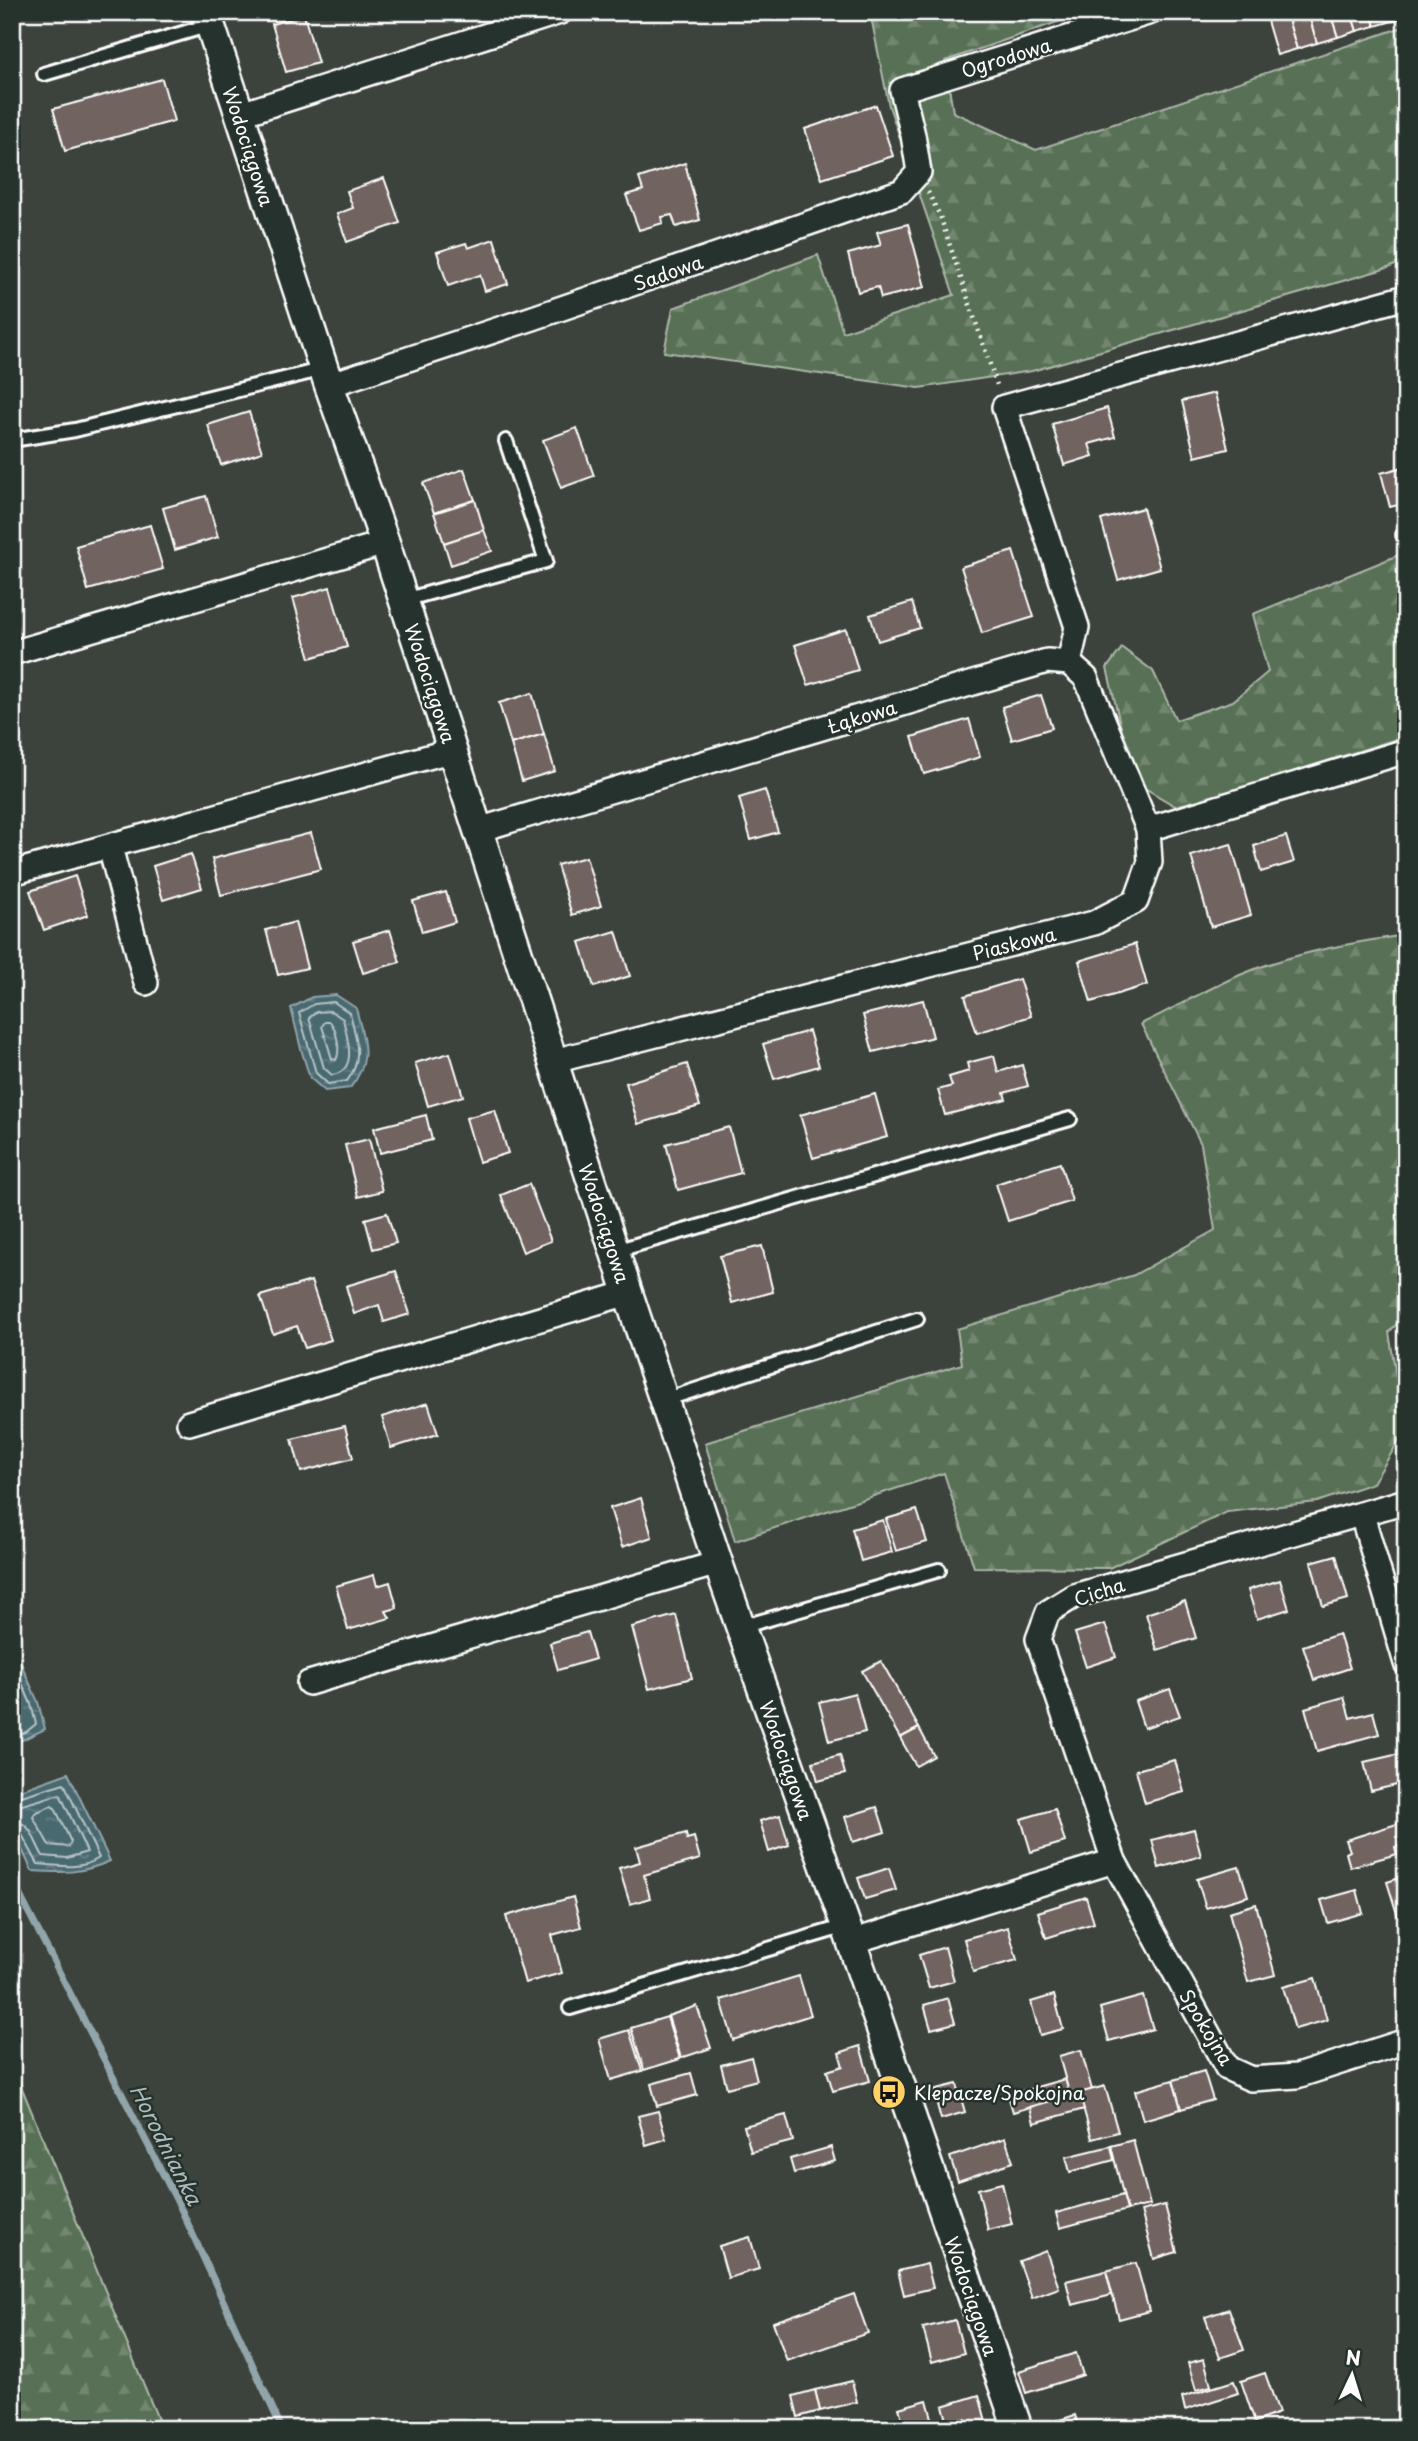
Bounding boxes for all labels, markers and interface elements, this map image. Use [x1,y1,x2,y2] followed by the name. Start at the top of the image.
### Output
[957,30,1055,84] street label: Ogrodowa
[216,82,282,210] street label: Wodociągowa
[630,247,707,297] street label: Sadowa
[398,619,464,747] street label: Wodociągowa
[824,692,900,740] street label: Łąkowa
[969,919,1059,967] street label: Piaskowa
[572,1159,638,1287] street label: Wodociągowa
[1070,1570,1128,1612] street label: Cicha
[753,1696,821,1824] street label: Wodociągowa
[1173,1984,1241,2070] street label: Spokojna
[870,2073,908,2111] bus stop icon: Klepacze/Spokojna
[123,2078,212,2211] water label: Horodnianka
[914,2078,1085,2106] place label: Klepacze/Spokojna
[938,2232,1006,2360] street label: Wodociągowa
[1316,2340,1386,2410] north arrow
[1345,2343,1362,2372] text: N

